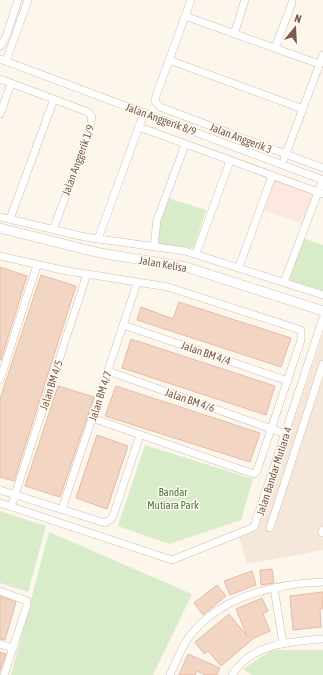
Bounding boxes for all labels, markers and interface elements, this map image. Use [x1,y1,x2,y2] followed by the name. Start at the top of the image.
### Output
[275,8,315,48] north arrow
[293,12,303,25] text: N
[124,101,198,137] street label: Jalan Anggerik 8/9
[208,121,274,155] street label: Jalan Anggerik 3
[60,123,96,197] street label: Jalan Anggerik 1/9
[138,254,188,274] street label: Jalan Kelisa
[180,339,232,367] street label: Jalan BM 4/4
[37,359,65,411] street label: Jalan BM 4/5
[86,370,114,422] street label: Jalan BM 4/7
[164,386,216,414] street label: Jalan BM 4/6
[254,425,294,517] street label: Jalan Bandar Mutiara 4
[147,486,199,511] park label: Bandar Mutiara Park

